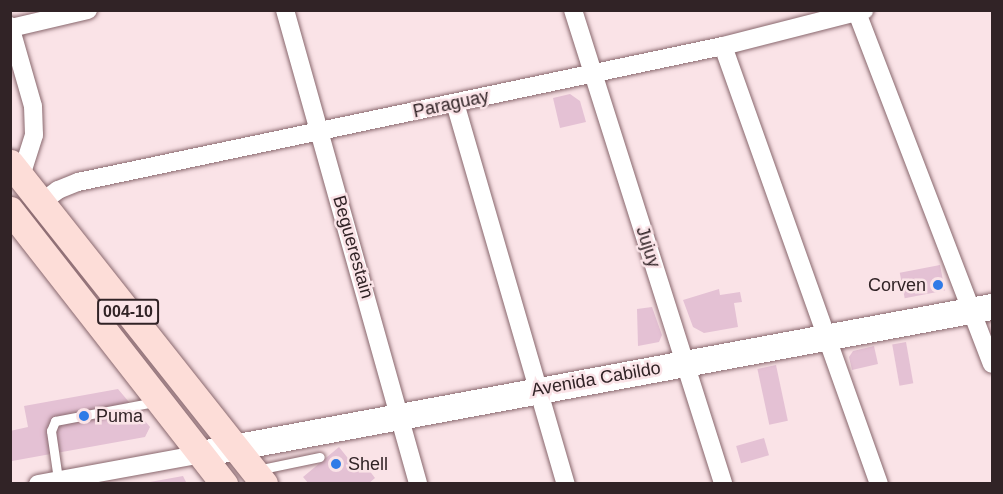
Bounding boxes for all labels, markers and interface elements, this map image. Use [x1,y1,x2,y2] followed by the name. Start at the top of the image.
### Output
[411,85,491,123] street label: Paraguay
[328,193,378,301] street label: Beguerestain
[631,224,665,270] street label: Jujuy
[868,274,926,296] place label: Corven
[931,278,945,292] marker: Corven
[96,299,160,325] road number: 004-10
[530,357,662,401] street label: Avenida Cabildo
[96,405,143,427] place label: Puma
[77,409,91,423] marker: Puma
[348,453,388,475] place label: Shell
[329,457,343,471] marker: Shell

